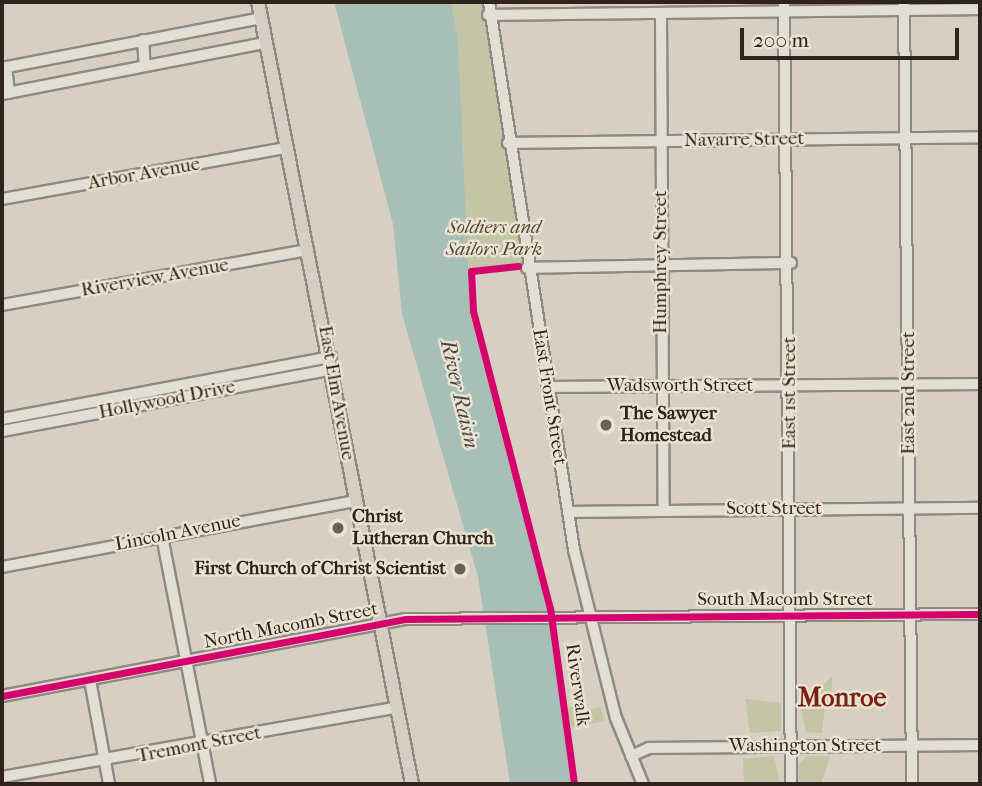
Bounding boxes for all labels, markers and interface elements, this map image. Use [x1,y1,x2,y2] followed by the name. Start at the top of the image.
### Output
[744,14,963,58] scale bar
[753,28,809,52] text: 200 m
[684,128,804,152] street label: Navarre Street
[86,153,202,195] street label: Arbor Avenue
[650,190,672,334] street label: Humphrey Street
[446,217,542,261] park label: Soldiers and Sailors Park
[79,254,231,302] street label: Riverview Avenue
[313,324,359,462] street label: East Elm Avenue
[527,327,571,467] street label: East Front Street
[898,331,920,455] street label: East 2nd Street
[779,336,801,450] street label: East 1st Street
[435,337,485,451] water label: River Raisin
[607,375,753,397] street label: Wadsworth Street
[97,376,237,424] street label: Hollywood Drive
[620,403,717,447] place label: The Sawyer Homestead
[598,417,614,433] marker: The Sawyer Homestead
[726,498,822,520] street label: Scott Street
[352,506,494,550] place label: Christ Lutheran Church
[113,510,243,556] street label: Lincoln Avenue
[330,520,346,536] marker: Christ Lutheran Church
[194,558,446,580] place label: First Church of Christ Scientist
[452,561,468,577] marker: First Church of Christ Scientist
[697,589,873,611] street label: South Macomb Street
[202,598,380,654] street label: North Macomb Street
[560,642,594,728] street label: Riverwalk
[798,682,886,714] district label: Monroe
[135,722,263,768] street label: Tremont Street
[729,735,881,757] street label: Washington Street

